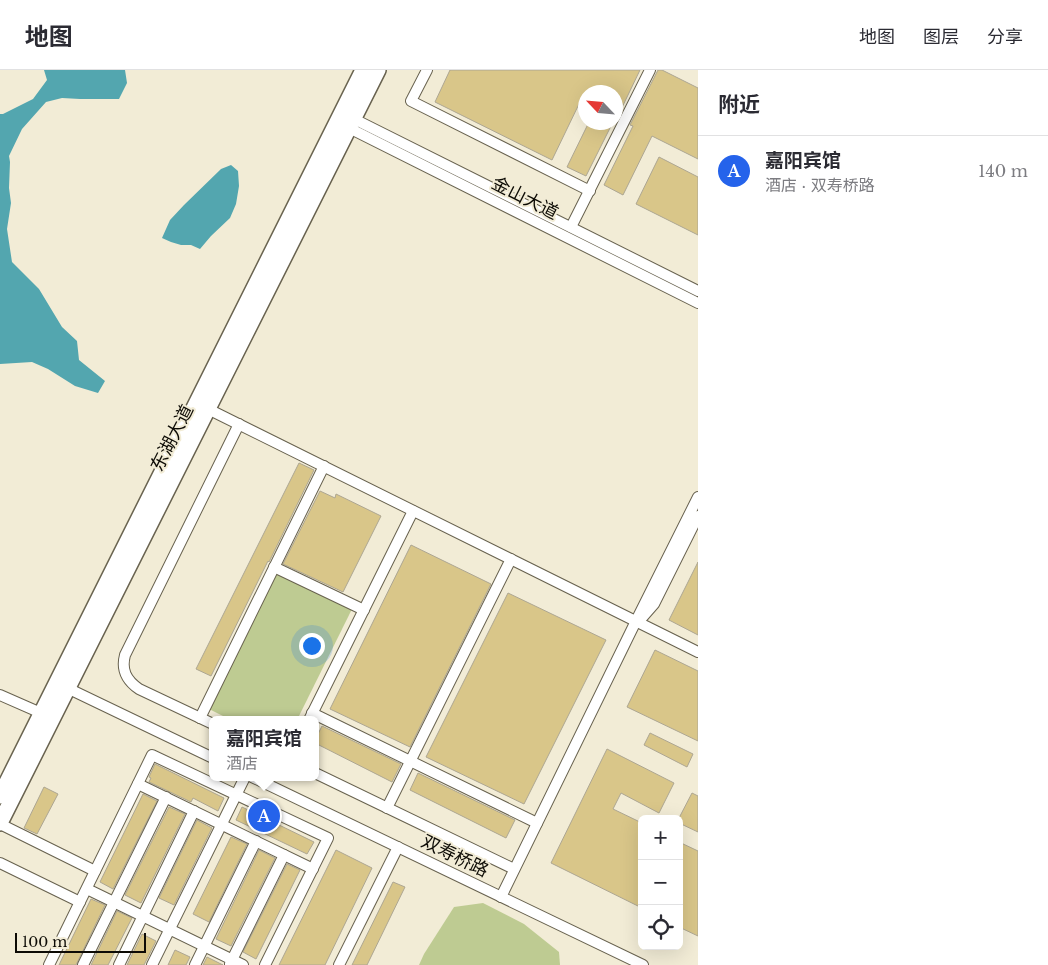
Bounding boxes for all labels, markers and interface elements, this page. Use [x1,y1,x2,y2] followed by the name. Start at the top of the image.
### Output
[25,22,73,51] text: 地图
[859,26,895,48] text: 地图
[923,26,959,48] text: 图层
[987,26,1023,48] text: 分享
[578,85,623,130] north arrow
[718,92,760,118] text: 附近
[765,149,841,172] text: 嘉阳宾馆
[728,161,740,181] text: A
[978,161,1028,181] text: 140 m
[488,172,562,224] street label: 金山大道
[765,175,875,195] text: 酒店 · 双寿桥路
[146,401,198,475] street label: 东湖大道
[299,633,325,659] your location
[209,716,319,781] popup
[226,727,302,750] text: 嘉阳宾馆
[226,753,258,773] text: 酒店
[248,797,280,835] pin: A
[638,815,683,950] map controls
[638,815,683,860] button: +
[418,830,492,882] street label: 双寿桥路
[638,860,683,905] button: −
[638,905,683,950] button: locate
[15,930,146,953] scale bar
[22,933,67,951] text: 100 m

